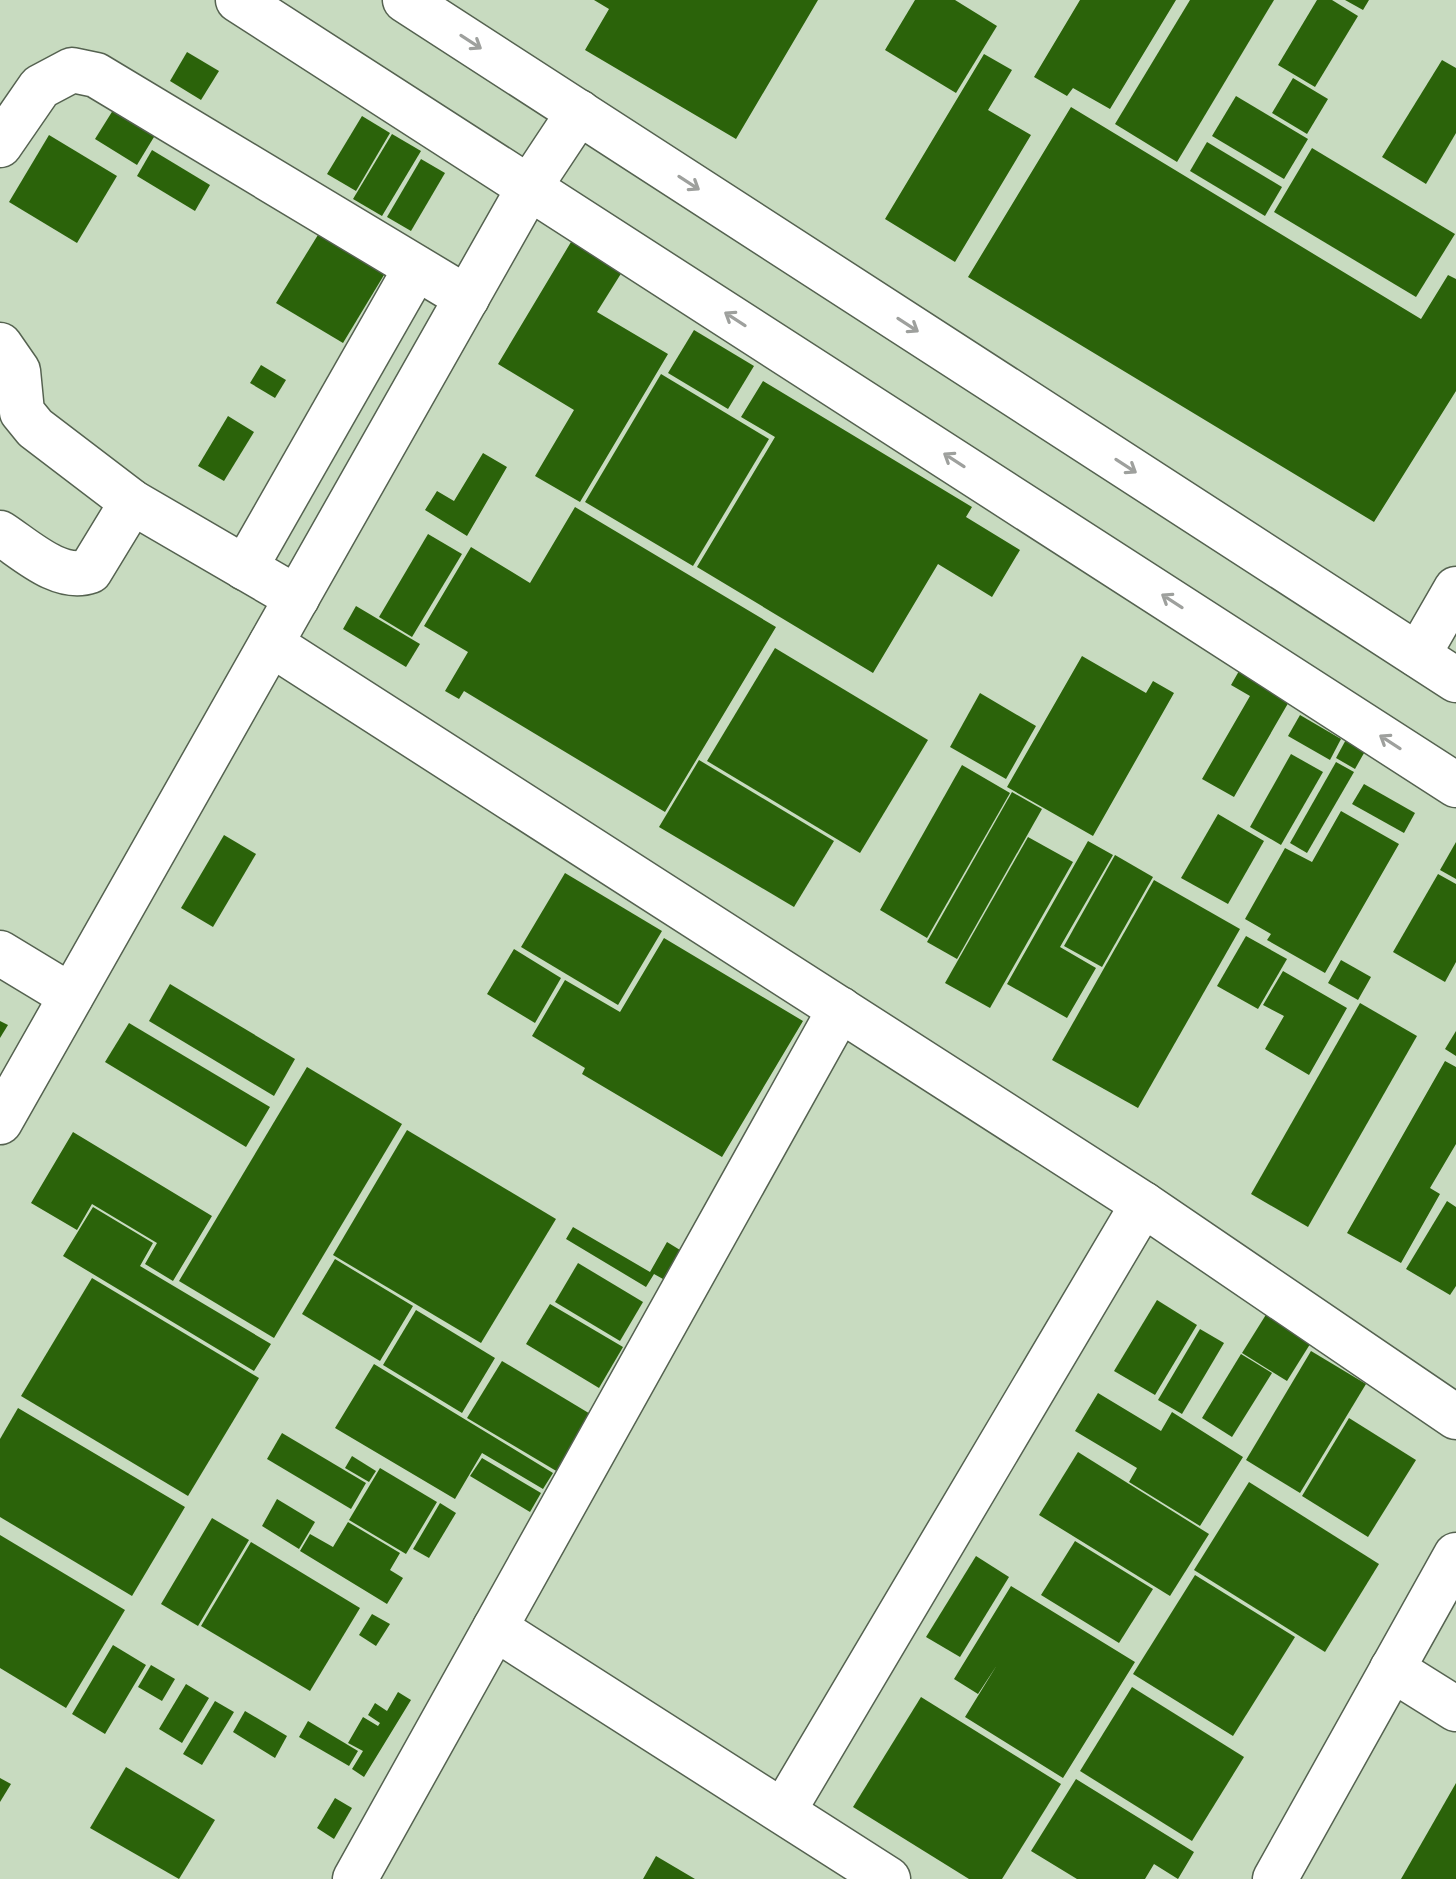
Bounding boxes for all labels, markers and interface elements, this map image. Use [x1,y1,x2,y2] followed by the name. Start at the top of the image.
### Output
[459,35,482,51] one-way arrow
[677,176,700,192] one-way arrow
[724,311,747,327] one-way arrow
[896,316,918,333] one-way arrow
[943,452,965,469] one-way arrow
[1114,458,1137,474] one-way arrow
[1161,593,1184,609] one-way arrow
[1380,734,1402,751] one-way arrow

